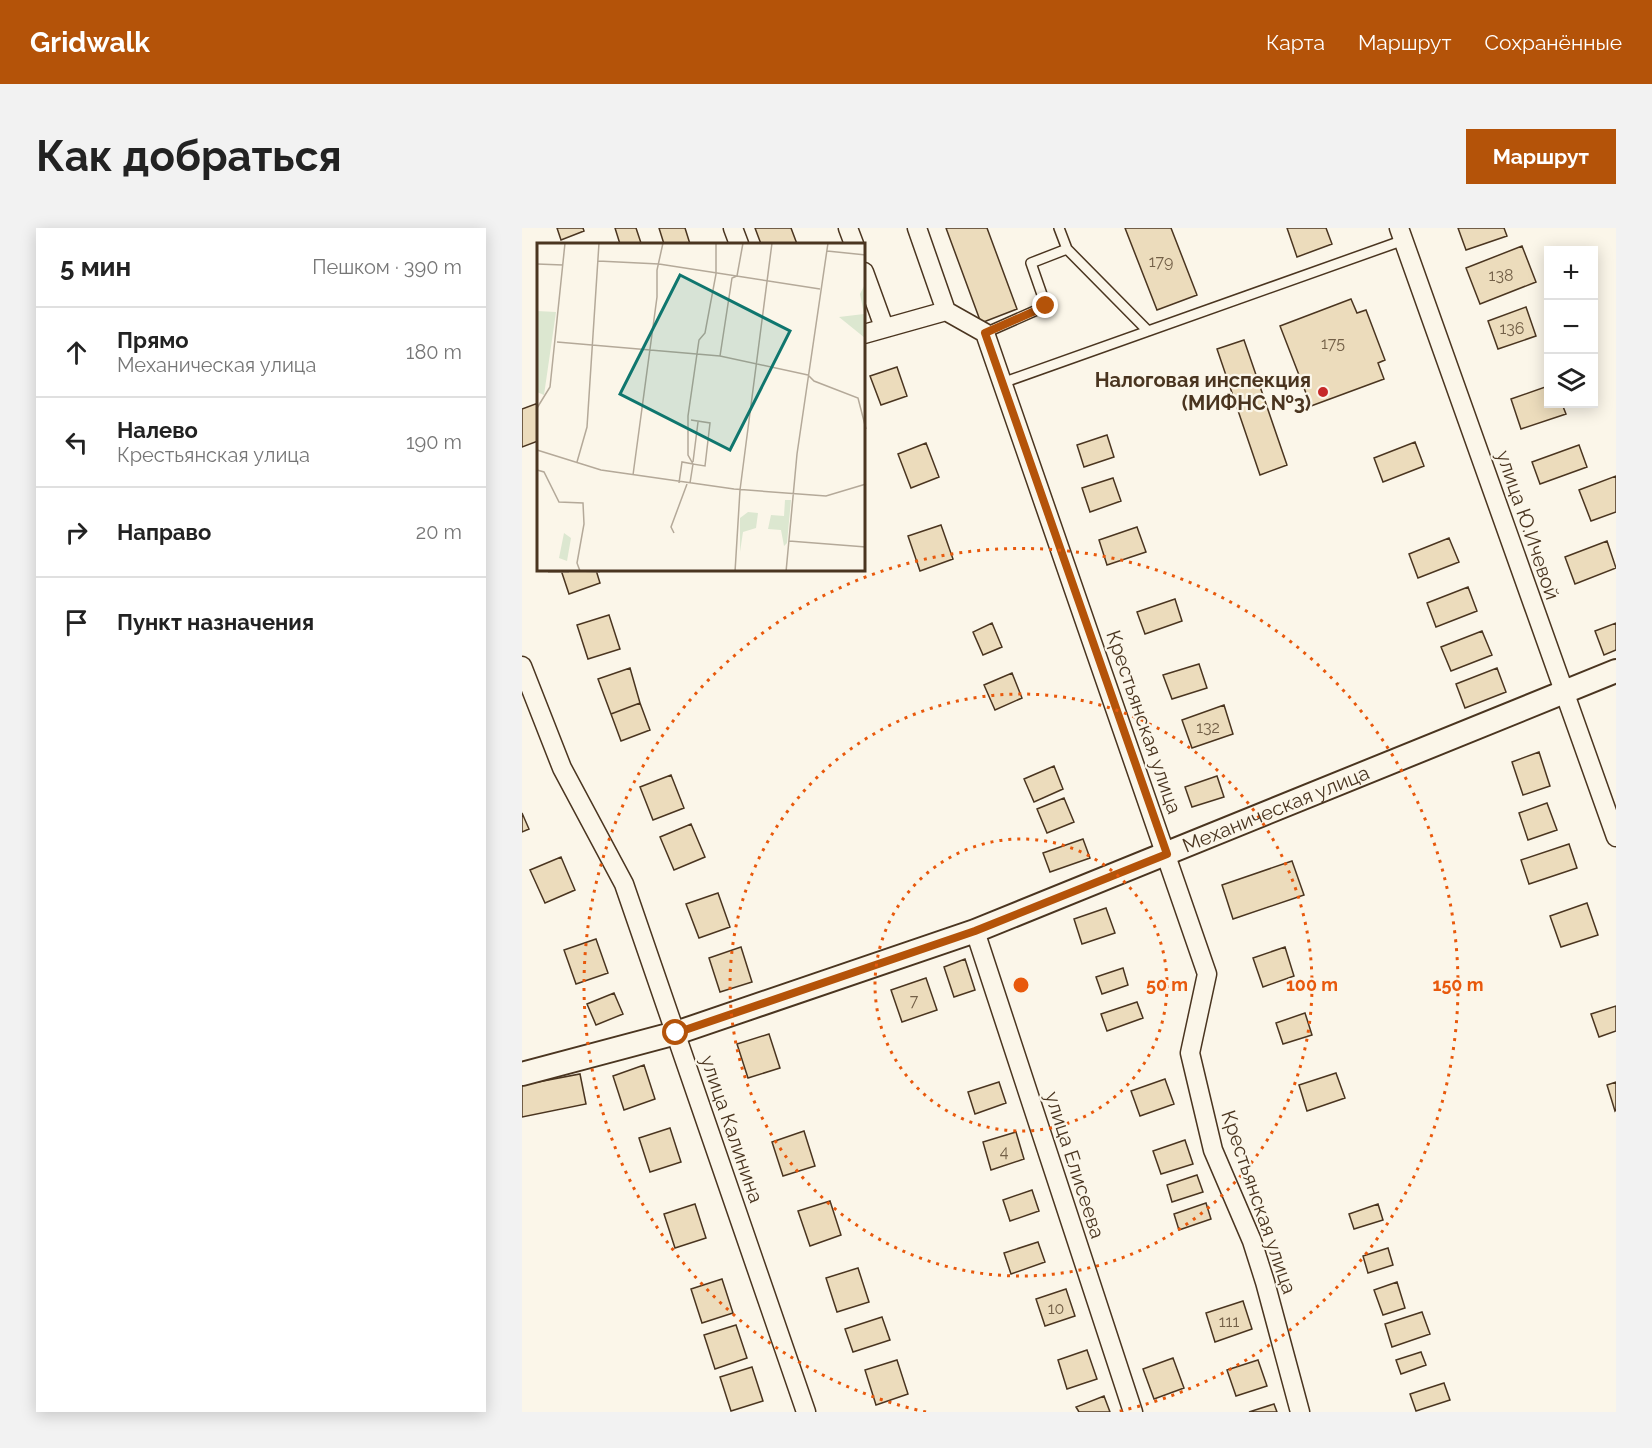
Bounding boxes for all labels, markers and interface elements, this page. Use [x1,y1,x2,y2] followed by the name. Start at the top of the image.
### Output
[30,26,150,59] text: Gridwalk
[1266,30,1325,55] text: Карта
[1358,30,1451,55] text: Маршрут
[1484,30,1622,55] text: Сохранённые
[1466,129,1616,184] button: Маршрут
[36,132,342,181] text: Как добраться
[537,243,866,572] inset map
[1544,246,1598,408] map controls
[1544,246,1598,300] button: +
[60,252,131,282] text: 5 мин
[1149,252,1173,271] house number: 179
[312,255,462,279] text: Пешком · 390 m
[1489,266,1513,285] house number: 138
[1032,292,1058,318] route end
[1544,300,1598,354] button: −
[1499,319,1525,338] house number: 136
[117,327,189,353] text: Прямо
[1321,334,1345,353] house number: 175
[60,336,93,369] icon: ahead
[406,340,462,364] text: 180 m
[117,353,316,377] text: Механическая улица
[1544,354,1598,408] button: layers
[1095,368,1311,415] place label: Налоговая инспекция (МИФНС №3)
[1316,385,1330,399] marker: Налоговая инспекция (МИФНС №3)
[117,417,198,443] text: Налево
[60,426,93,459] icon: left
[406,430,462,454] text: 190 m
[117,443,310,467] text: Крестьянская улица
[1491,447,1565,603] street label: улица Ю.Ичевой
[60,516,93,549] icon: right
[117,519,211,545] text: Направо
[416,520,462,544] text: 20 m
[60,606,93,639] icon: arrive
[117,609,314,635] text: Пункт назначения
[1101,627,1187,817] street label: Крестьянская улица
[1196,718,1220,737] house number: 132
[1179,760,1373,858] street label: Механическая улица
[1146,974,1188,995] text: 50 m
[1286,974,1338,995] text: 100 m
[1433,974,1484,995] text: 150 m
[1011,975,1031,995] centre of rings
[910,991,919,1010] house number: 7
[662,1019,688,1045] route start
[695,1052,769,1206] street label: улица Калинина
[1040,1088,1110,1242] street label: улица Елисеева
[1216,1107,1302,1297] street label: Крестьянская улица
[1000,1142,1009,1161] house number: 4
[1048,1299,1064,1318] house number: 10
[1219,1312,1239,1331] house number: 111

